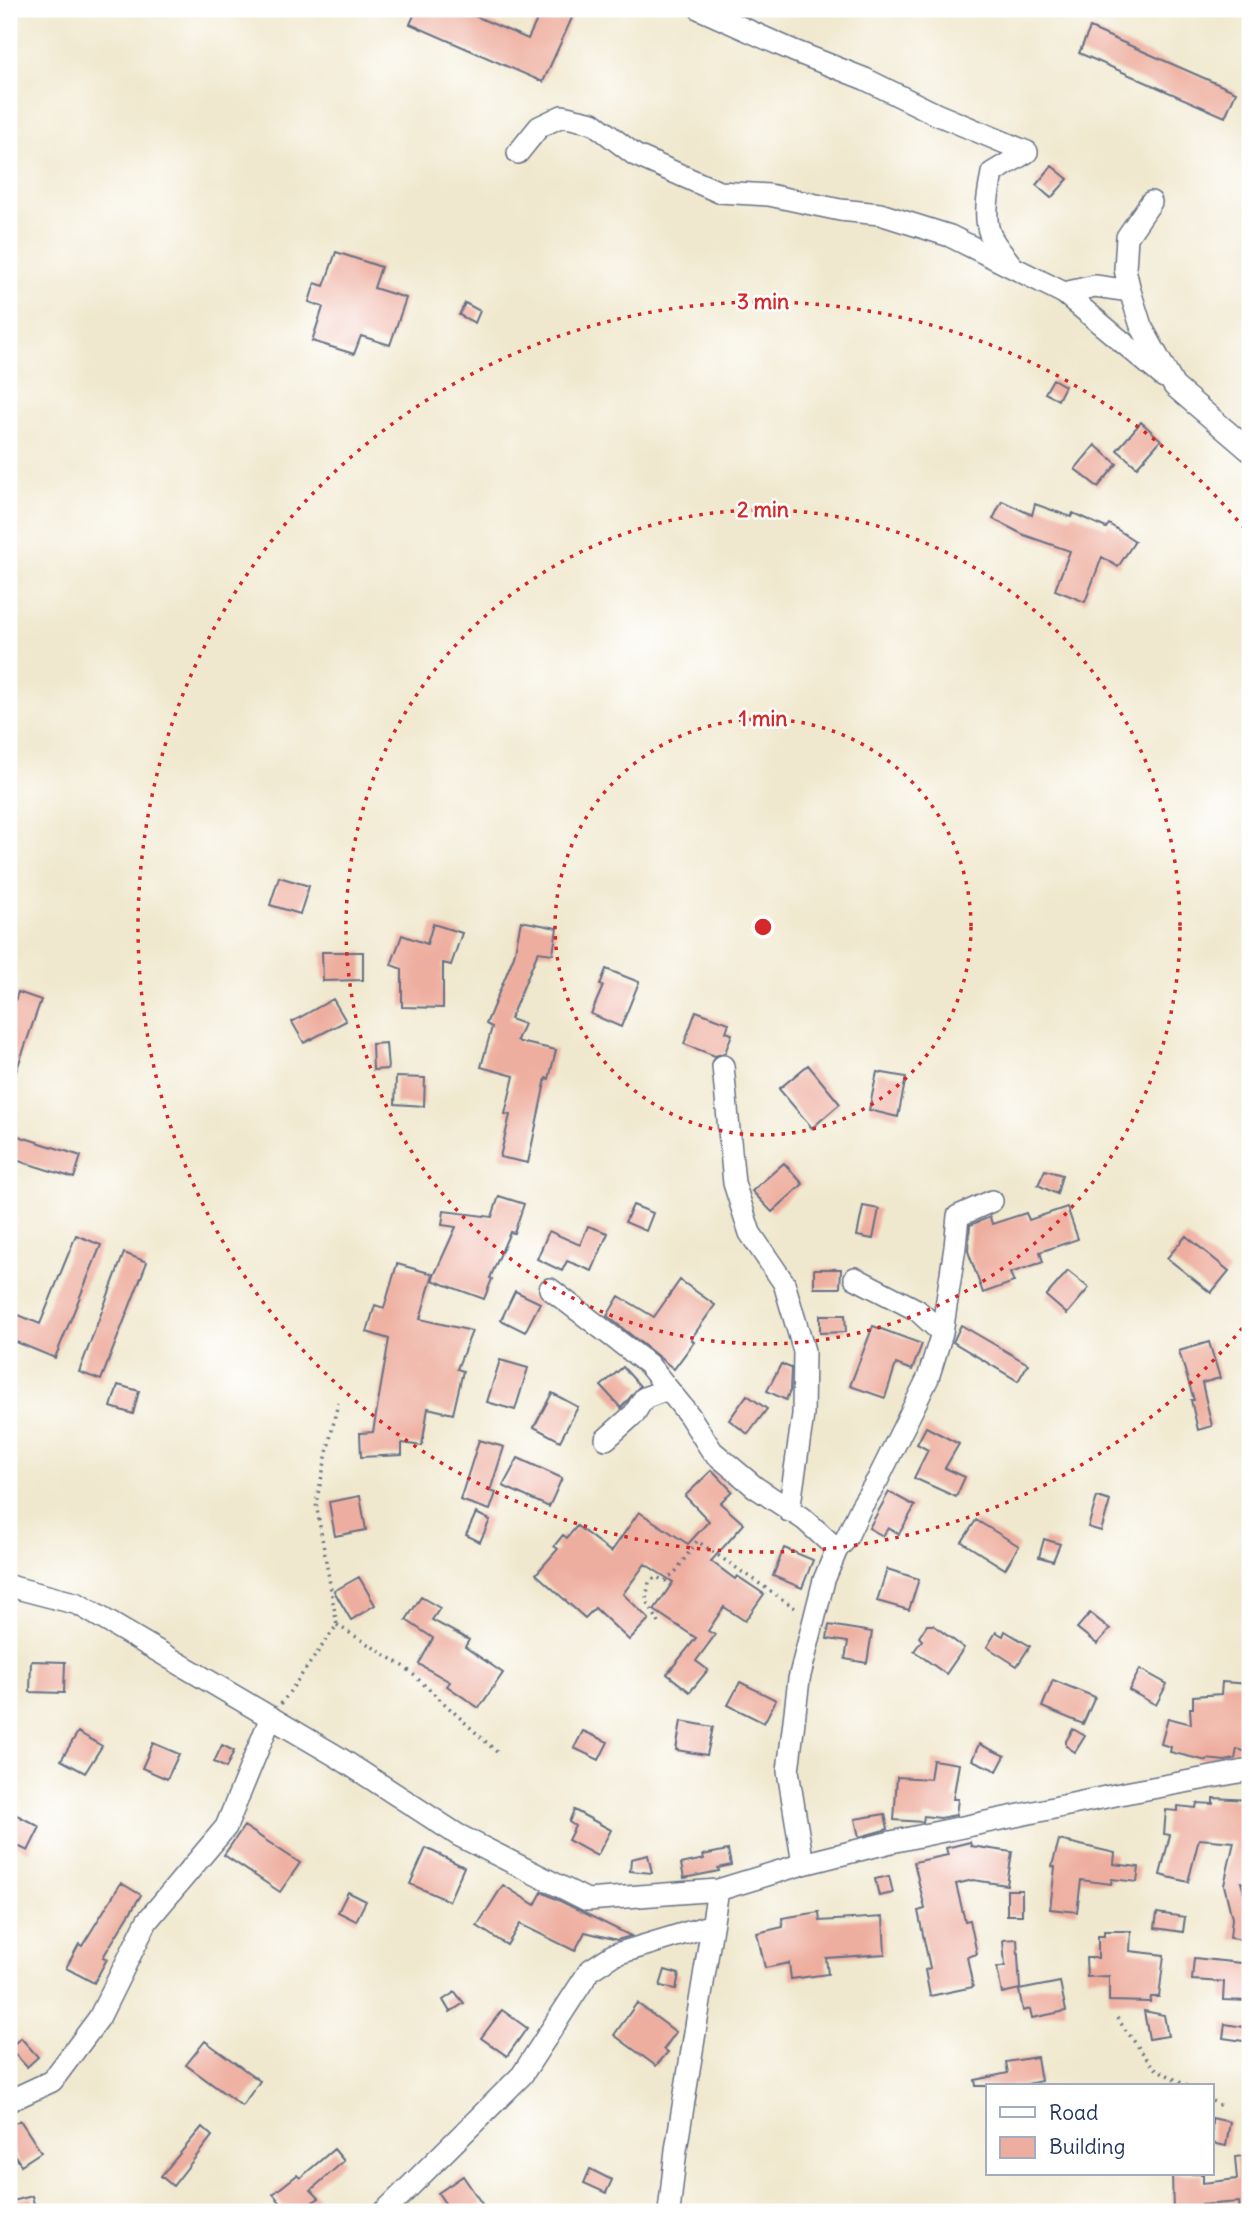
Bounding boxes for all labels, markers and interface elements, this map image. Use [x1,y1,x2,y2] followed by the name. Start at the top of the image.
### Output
[737,288,789,315] text: 3 min
[737,496,789,523] text: 2 min
[739,705,787,732] text: 1 min
[751,915,775,939] centre of rings
[986,2084,1214,2176] legend
[1049,2099,1098,2126] text: Road
[1049,2133,1125,2160] text: Building

